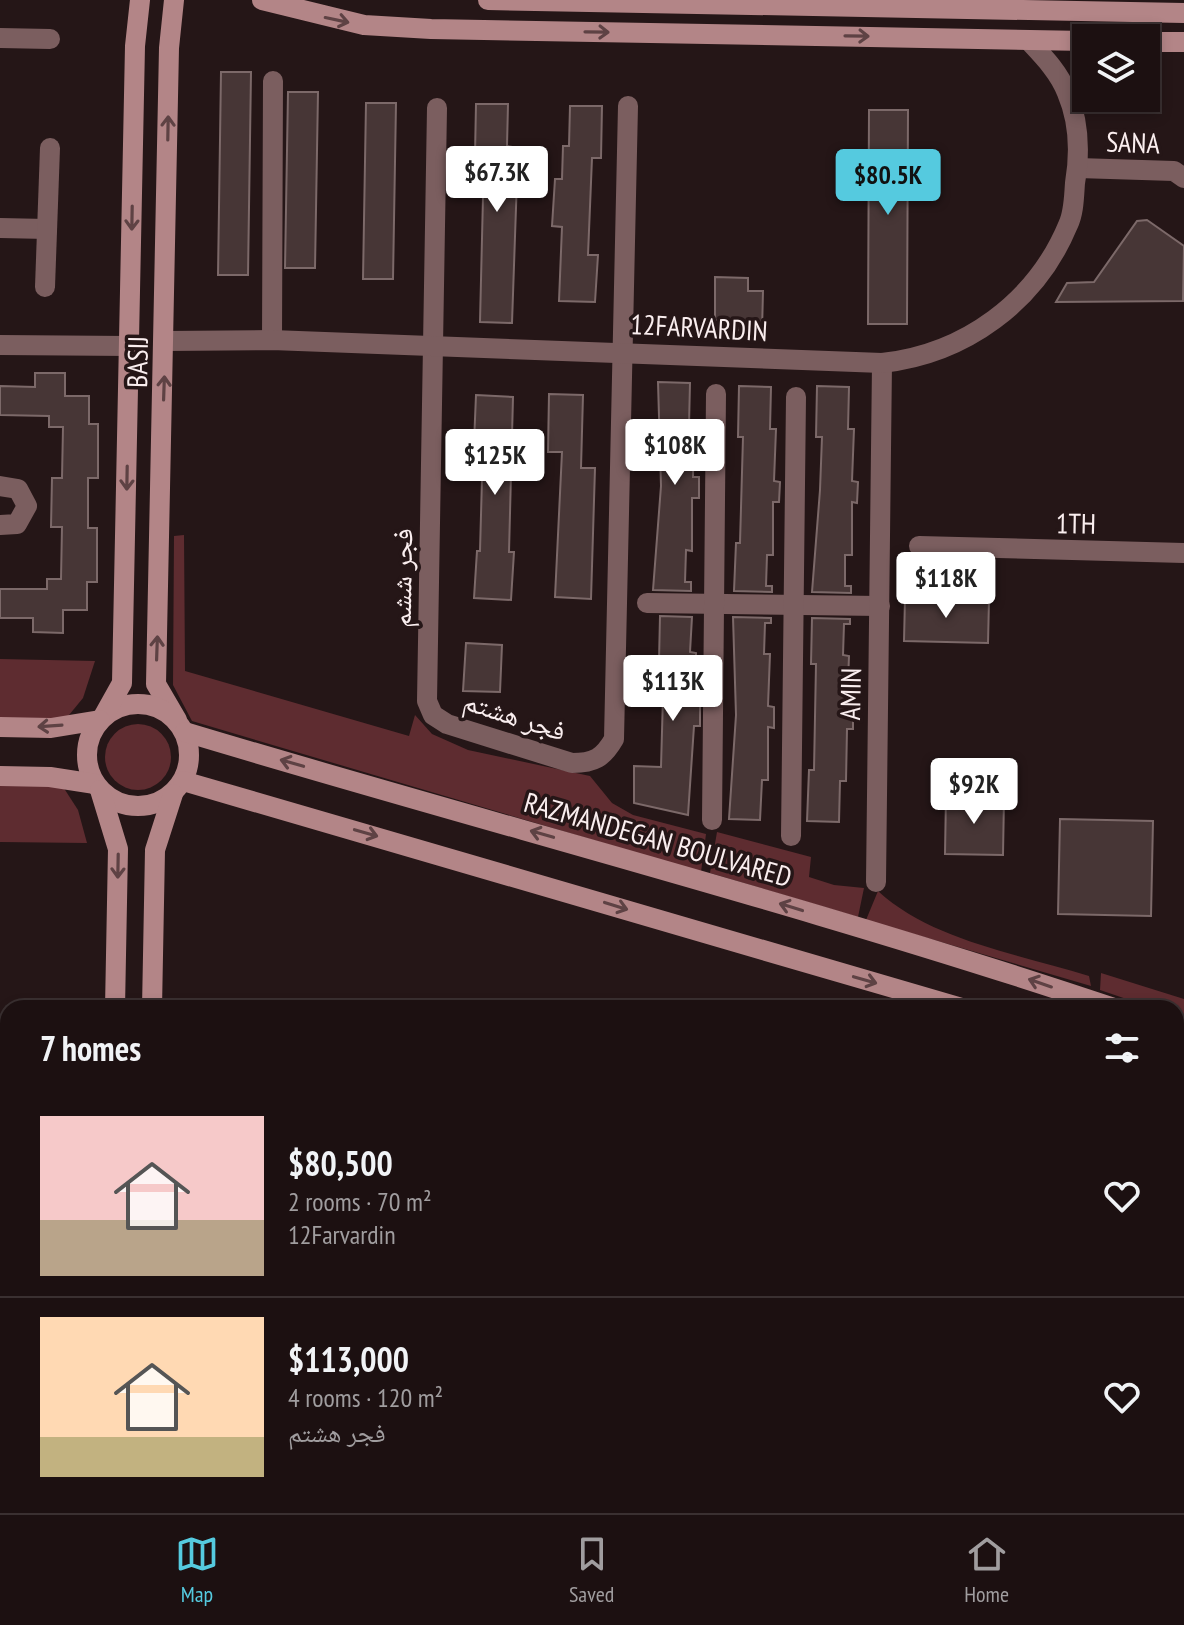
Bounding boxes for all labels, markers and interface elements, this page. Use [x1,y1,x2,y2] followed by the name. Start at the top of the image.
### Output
[324,13,350,28] one-way arrow
[583,24,610,39] one-way arrow
[1072,24,1160,112] map controls
[1072,24,1160,112] button: layers
[843,29,870,44] one-way arrow
[160,115,176,142] one-way arrow
[1106,123,1161,161] street label: SANA
[432,146,562,214] pin: $67.3K
[823,149,953,217] pin: $80.5K
[464,155,530,188] text: $67.3K
[854,158,922,191] text: $80.5K
[124,204,140,231] one-way arrow
[630,305,768,349] street label: 12FARVARDIN
[118,336,156,388] street label: BASIJ
[157,375,172,402] one-way arrow
[619,419,731,487] pin: $108K
[643,428,707,461] text: $108K
[439,429,551,497] pin: $125K
[463,438,527,471] text: $125K
[119,464,134,491] one-way arrow
[1056,504,1096,542] street label: 1TH
[382,528,421,628] street label: فجر ششم
[890,552,1002,620] pin: $118K
[914,561,978,594] text: $118K
[150,635,165,662] one-way arrow
[617,655,729,723] pin: $113K
[641,664,705,697] text: $113K
[831,667,869,721] street label: AMIN
[459,681,571,750] street label: فجر هشتم
[37,719,64,734] one-way arrow
[279,755,305,770] one-way arrow
[927,758,1021,826] pin: $92K
[949,767,999,800] text: $92K
[520,783,796,895] street label: RAZMANDEGAN BOULVARED
[529,825,555,840] one-way arrow
[353,826,379,841] one-way arrow
[110,852,125,879] one-way arrow
[602,899,628,914] one-way arrow
[779,899,805,914] one-way arrow
[851,973,877,988] one-way arrow
[1028,975,1053,990] one-way arrow
[40,1026,141,1070] text: 7 homes
[1100,1026,1144,1070] icon: filters
[288,1141,393,1185] text: $80,500
[104,1148,200,1244] icon: home
[1100,1174,1144,1218] icon: heart
[288,1185,432,1218] text: 2 rooms · 70 m²
[288,1218,396,1251] text: 12Farvardin
[288,1337,409,1381] text: $113,000
[104,1349,200,1445] icon: home
[1100,1375,1144,1419] icon: heart
[288,1381,443,1414] text: 4 rooms · 120 m²
[288,1416,386,1449] text: فجر هشتم
[175,1532,219,1608] tab: Map
[569,1532,614,1608] tab: Saved
[964,1532,1009,1608] tab: Home

